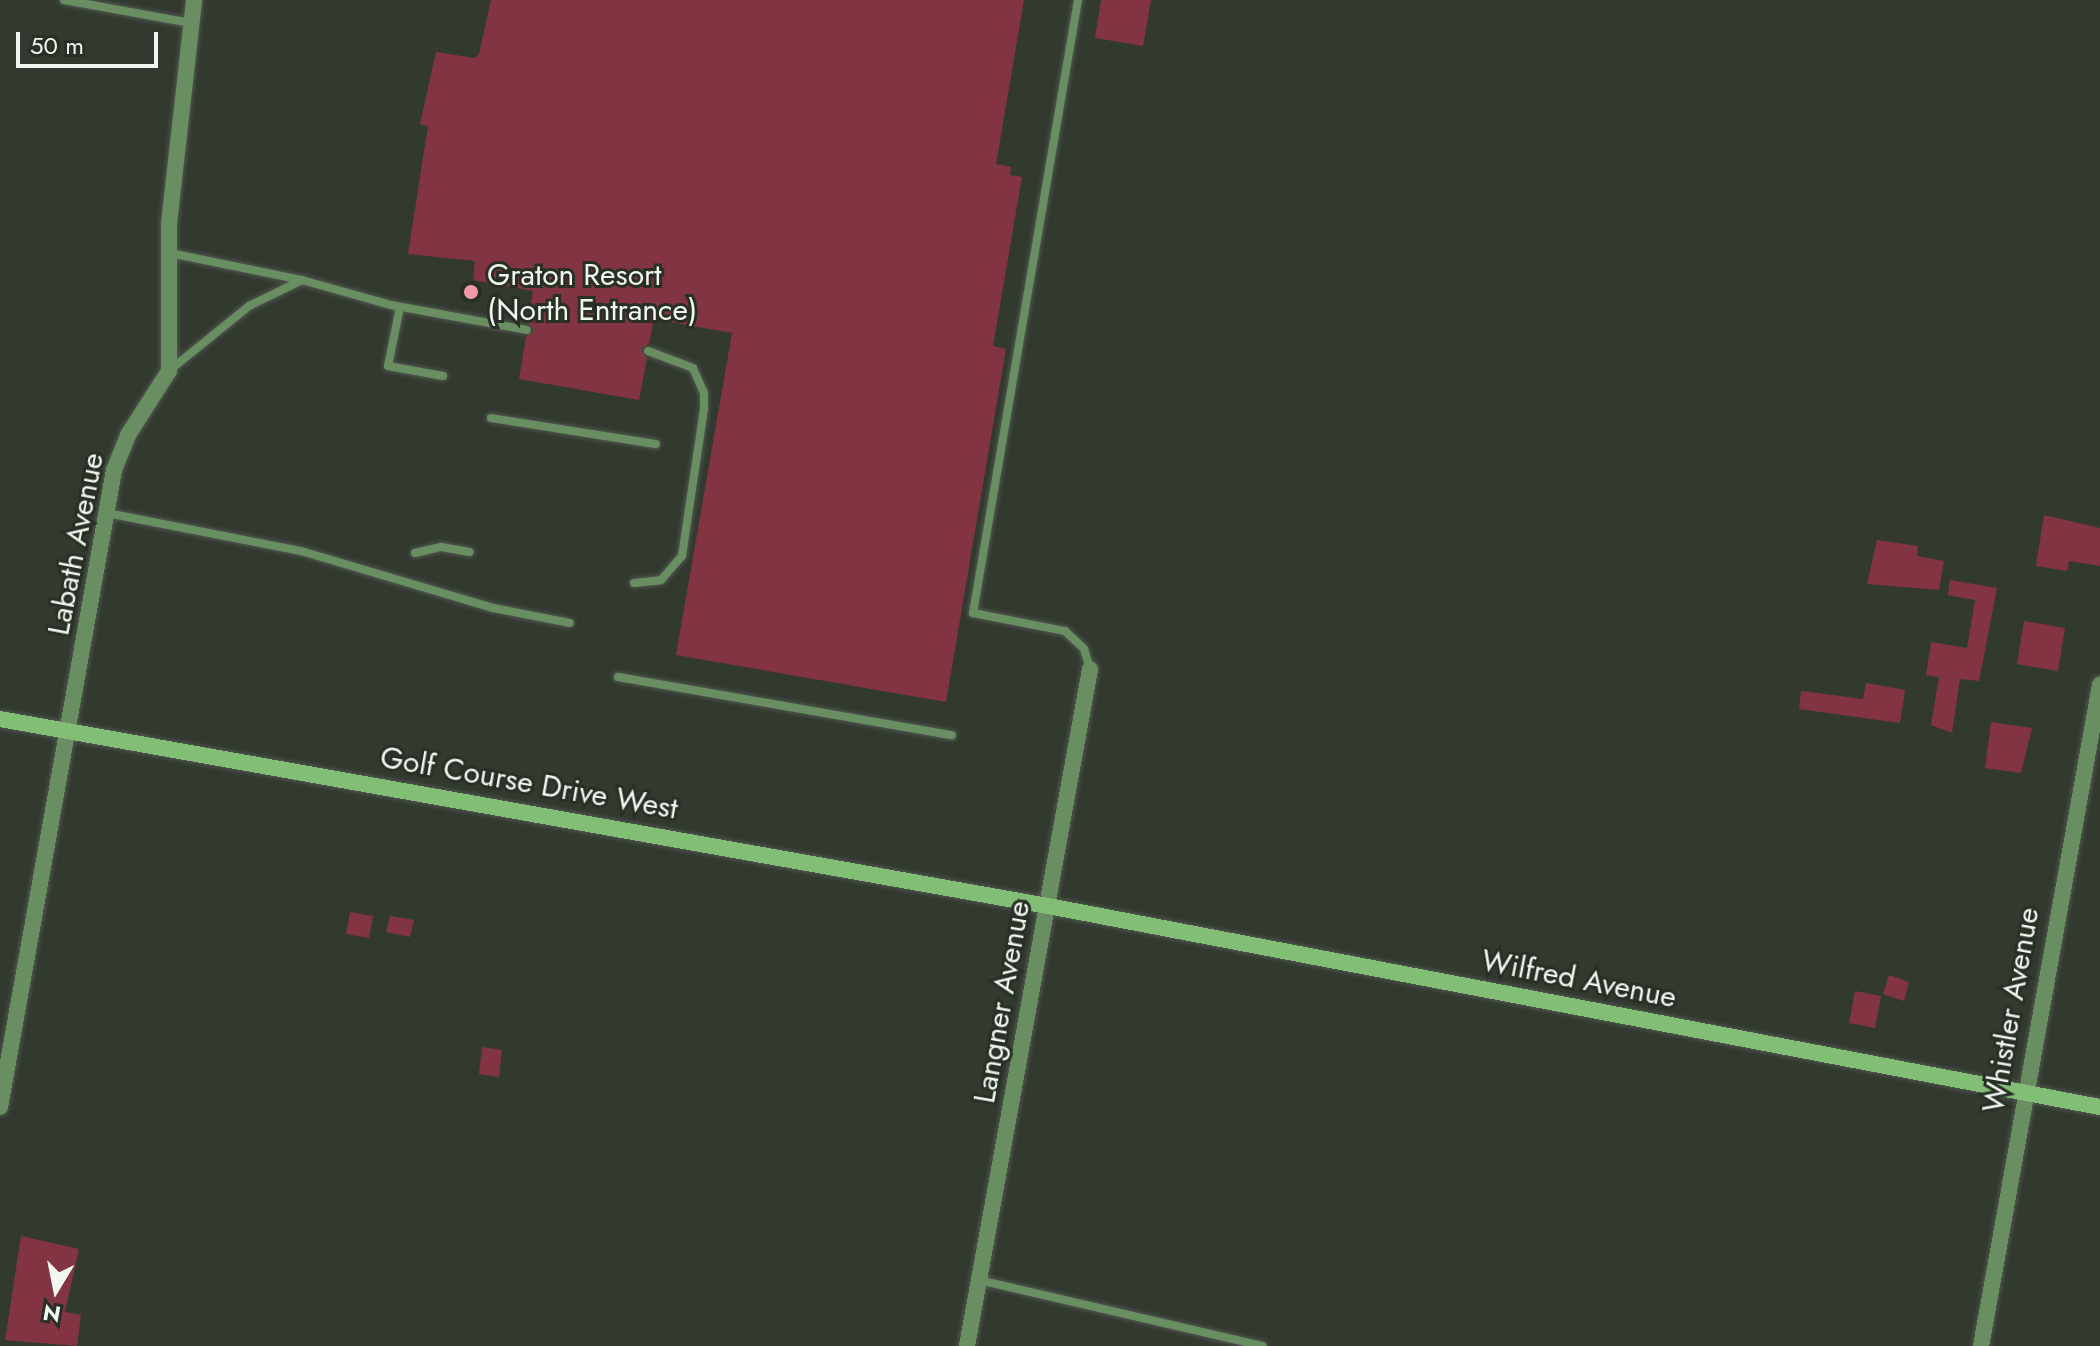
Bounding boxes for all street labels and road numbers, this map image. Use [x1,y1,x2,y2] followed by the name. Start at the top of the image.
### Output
[41,450,111,638] street label: Labath Avenue
[377,739,681,827] street label: Golf Course Drive West
[966,898,1038,1106] street label: Langner Avenue
[1975,905,2047,1115] street label: Whistler Avenue
[1478,942,1680,1016] street label: Wilfred Avenue

